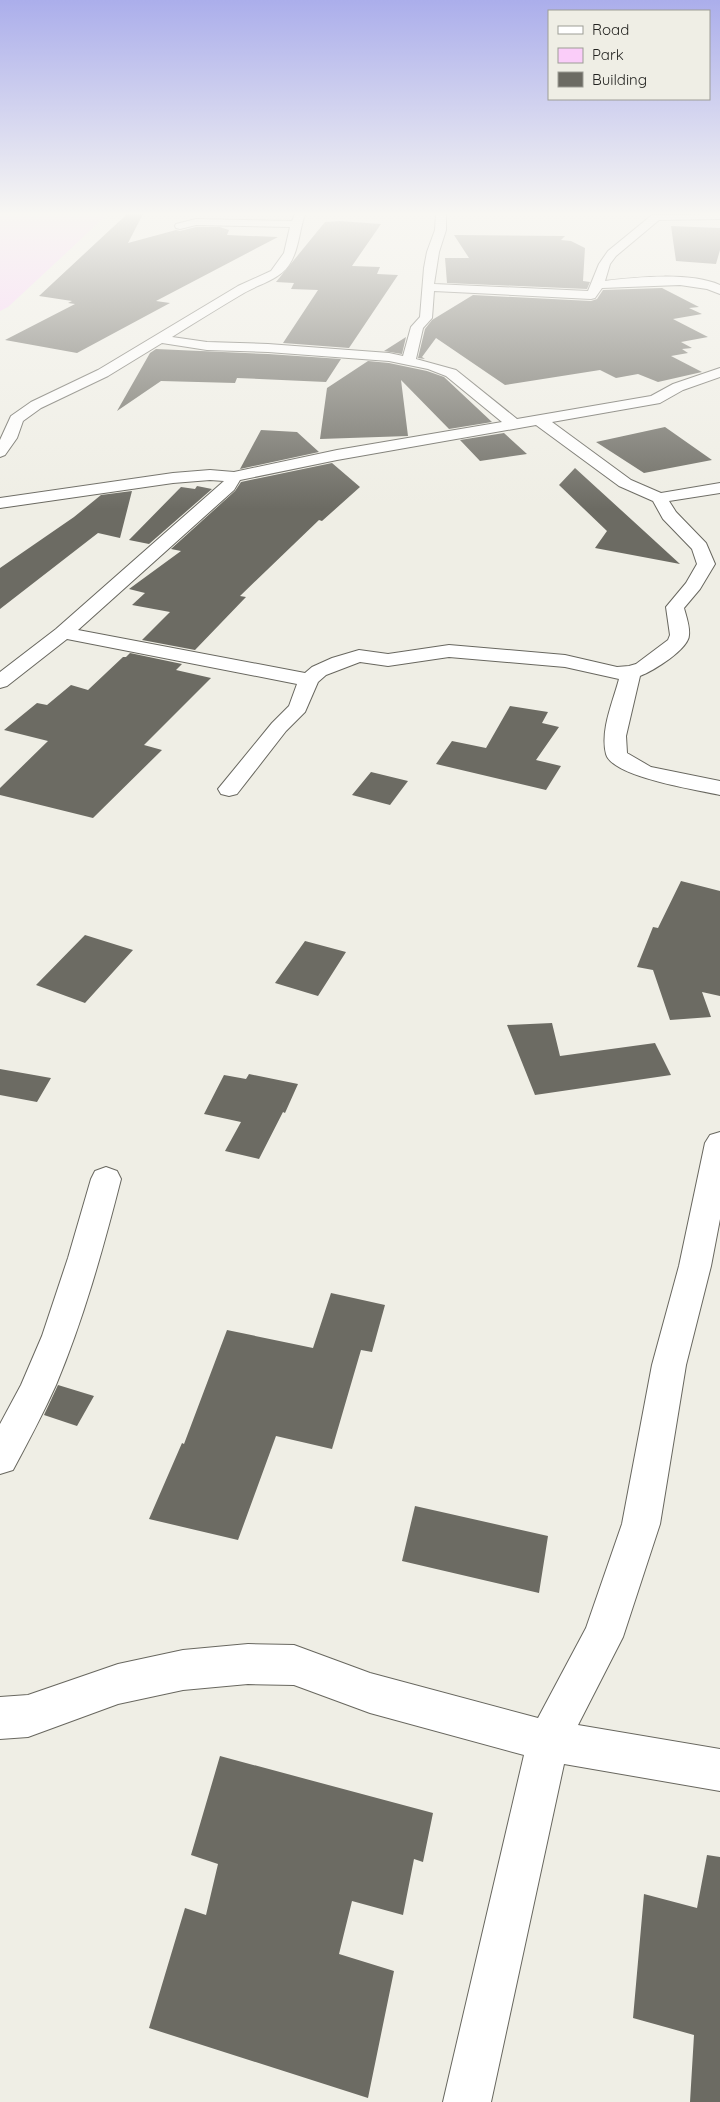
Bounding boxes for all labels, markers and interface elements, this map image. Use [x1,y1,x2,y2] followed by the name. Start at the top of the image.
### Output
[548,10,710,100] legend
[592,20,629,39] text: Road
[592,45,624,64] text: Park
[592,70,647,89] text: Building

